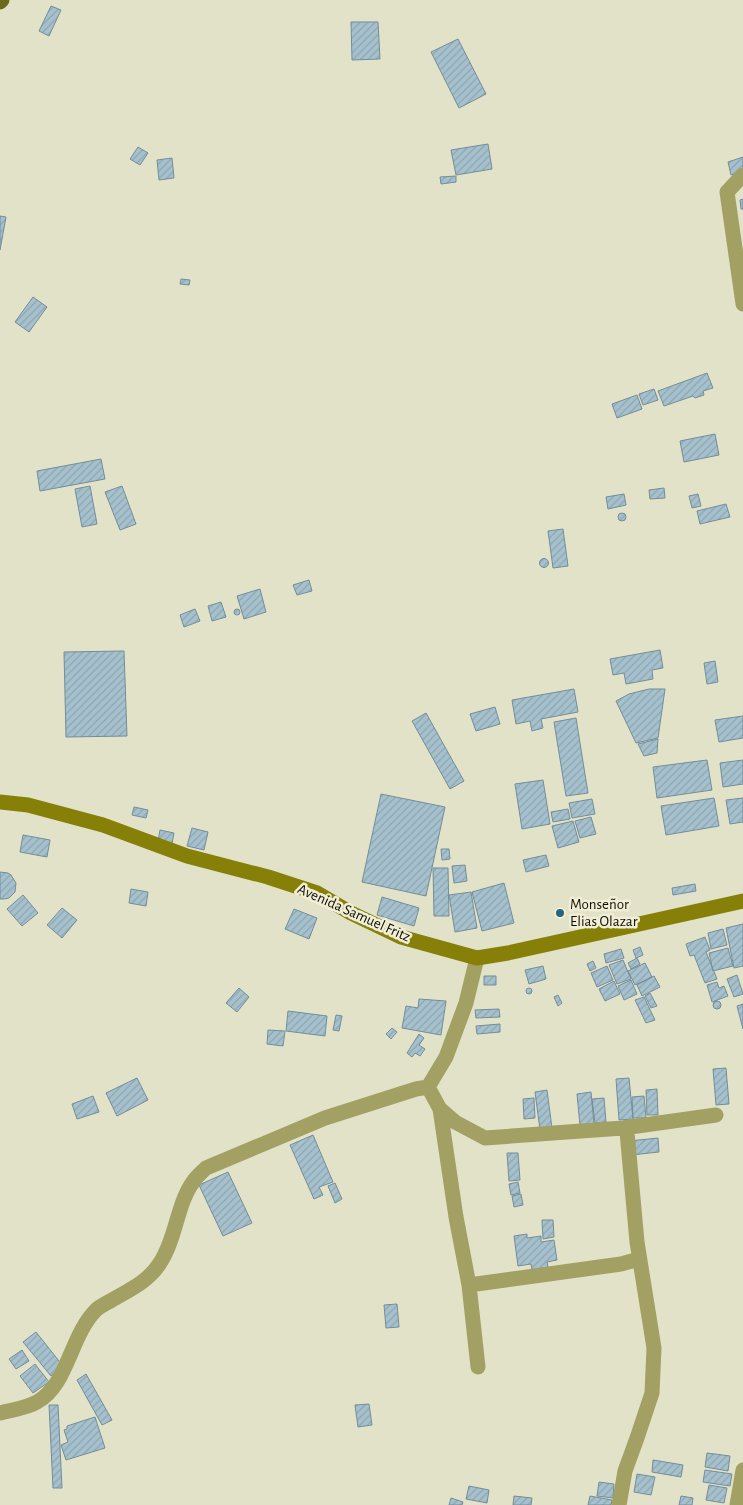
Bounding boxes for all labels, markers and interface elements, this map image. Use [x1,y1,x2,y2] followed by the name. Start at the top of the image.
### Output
[295,881,413,945] street label: Avenida Samuel Fritz
[570,897,638,929] place label: Monseñor Elias Olazar
[554,907,566,919] marker: Monseñor Elias Olazar

